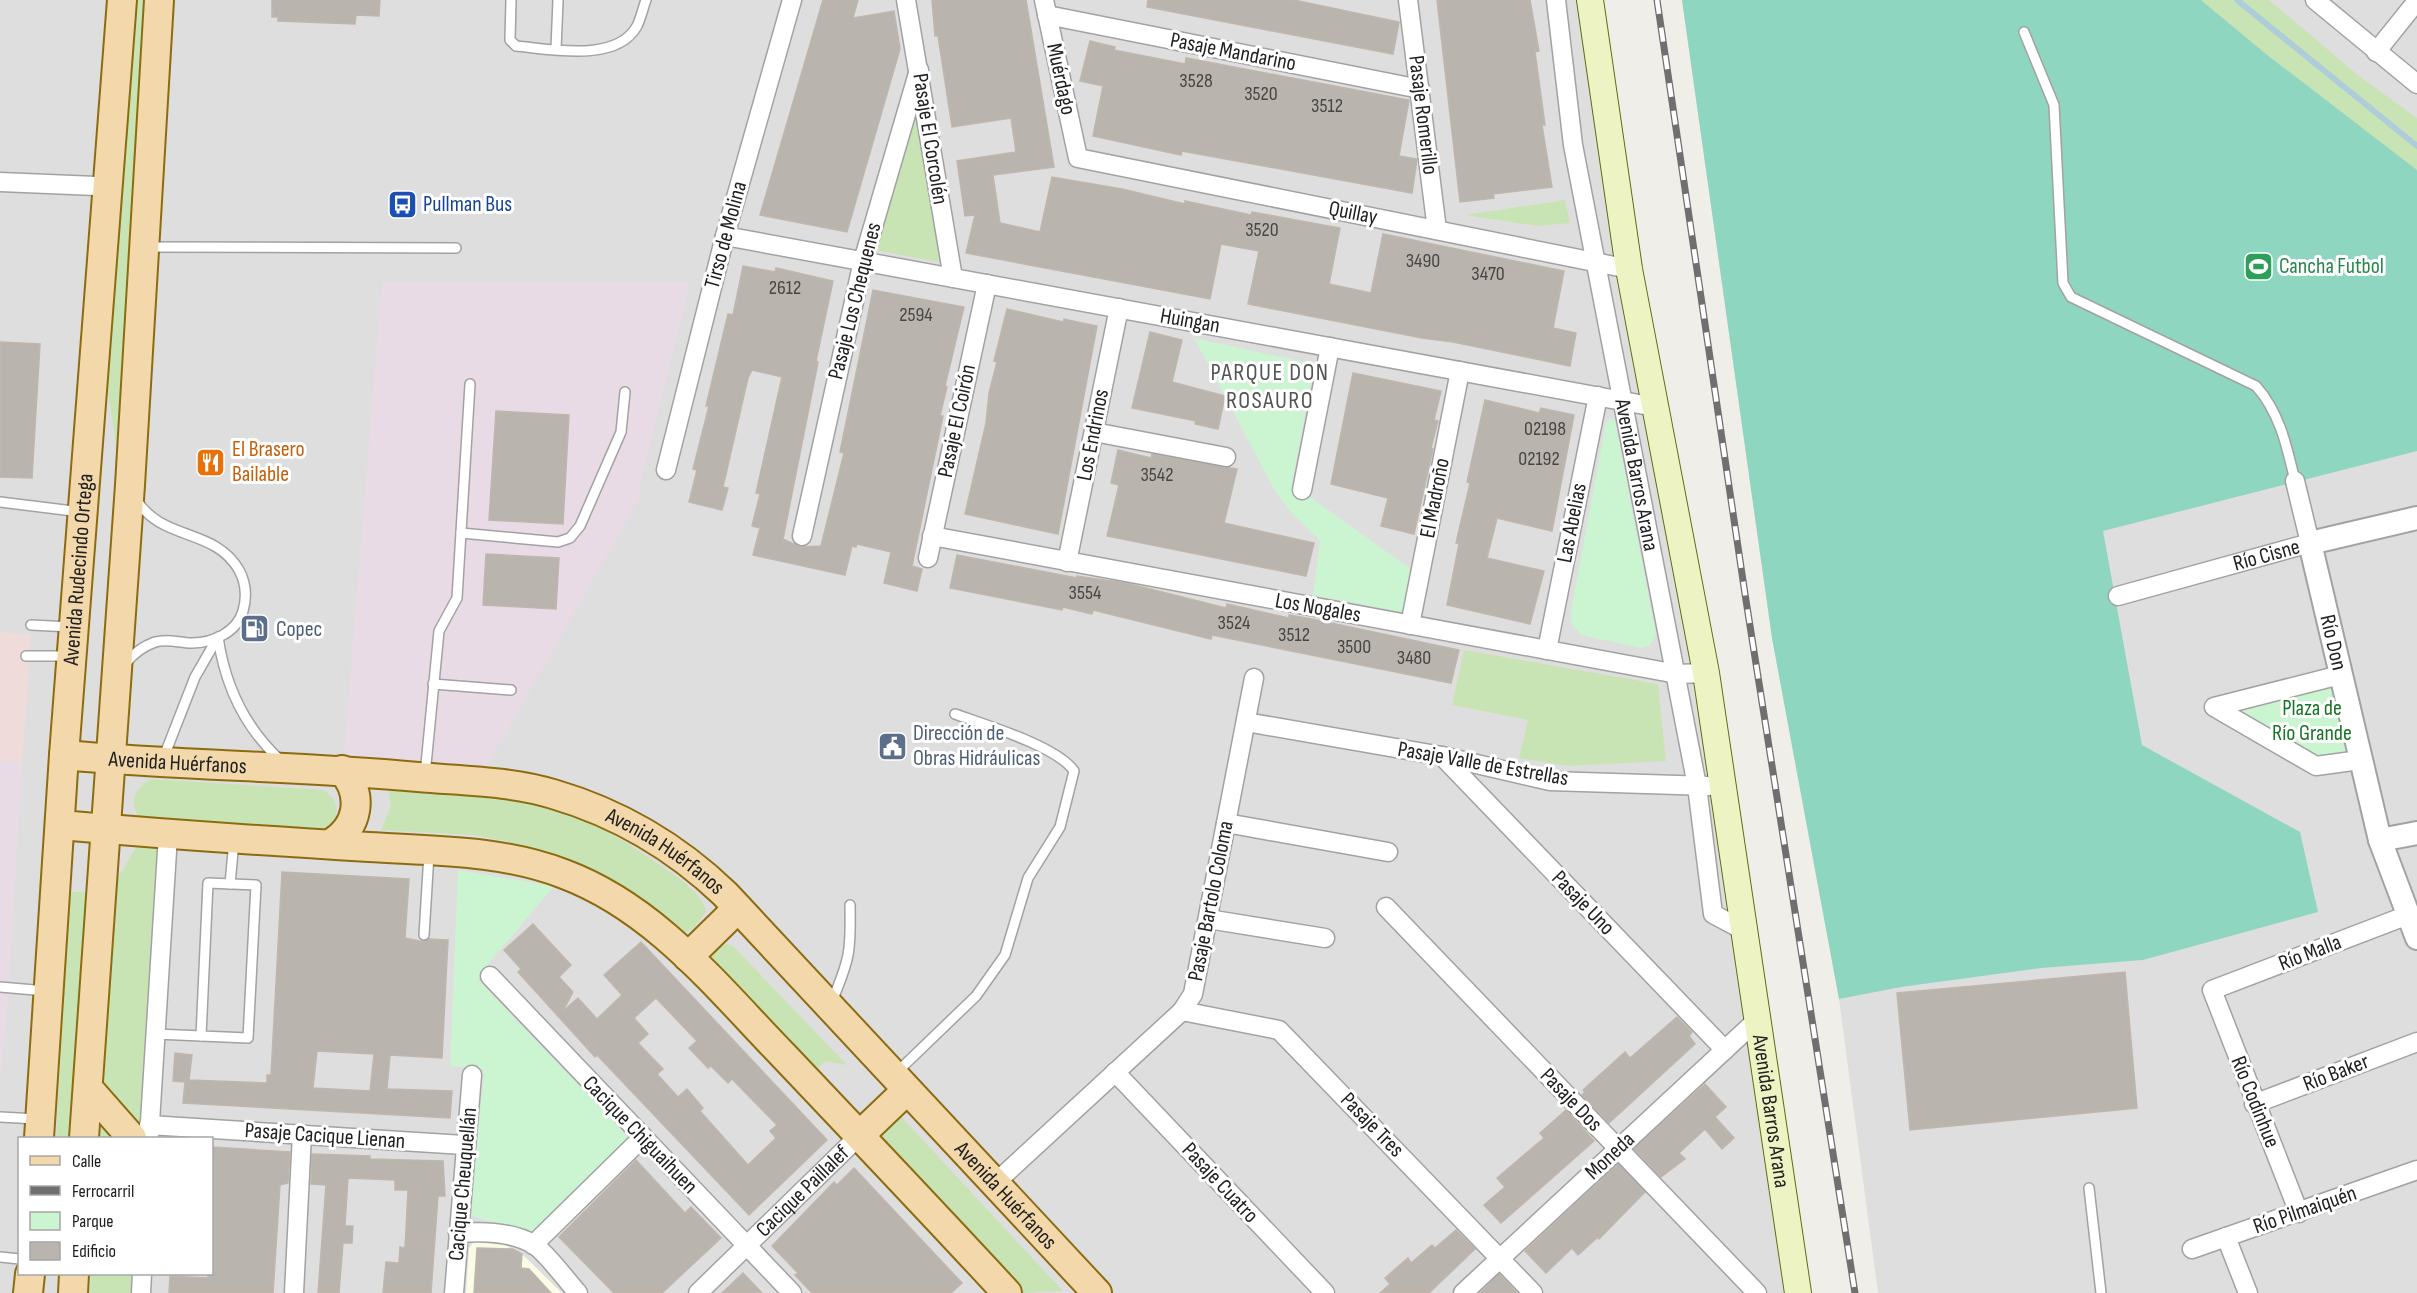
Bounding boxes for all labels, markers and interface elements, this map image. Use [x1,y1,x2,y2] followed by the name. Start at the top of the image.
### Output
[1168,27,1298,77] street label: Pasaje Mandarino
[1040,41,1082,117] street label: Muérdago
[1402,54,1444,176] street label: Pasaje Romerillo
[1179,69,1213,93] house number: 3528
[906,71,954,207] street label: Pasaje El Corcolén
[1244,82,1278,106] house number: 3520
[1311,94,1343,118] house number: 3512
[699,178,753,292] street label: Tirso de Molina
[386,188,418,220] bus stop icon: Pullman Bus
[423,191,512,218] place label: Pullman Bus
[1326,195,1380,231] street label: Quillay
[1245,218,1279,242] house number: 3520
[822,220,888,382] street label: Pasaje Los Chequenes
[1406,249,1440,273] house number: 3490
[2242,250,2274,282] sports icon: Cancha Futbol
[2279,253,2384,280] place label: Cancha Futbol
[1471,262,1505,286] house number: 3470
[769,276,801,300] house number: 2612
[1158,302,1222,340] street label: Huingan
[899,303,933,327] house number: 2594
[1210,358,1330,415] district label: PARQUE DON ROSAURO
[932,362,982,480] street label: Pasaje El Coirón
[1071,387,1115,483] street label: Los Endrinos
[1609,396,1665,553] street label: Avenida Barros Arana
[1524,417,1566,441] house number: 02198
[232,436,305,488] place label: El Brasero Bailable
[195,446,227,478] restaurant icon: El Brasero Bailable
[1518,447,1560,471] house number: 02192
[1414,456,1456,540] street label: El Madroño
[1140,463,1174,487] house number: 3542
[57,472,99,667] street label: Avenida Rudecindo Ortega
[1551,481,1593,565] street label: Las Abelias
[2230,533,2303,577] street label: Río Cisne
[1069,581,1101,605] house number: 3554
[1273,587,1363,629] street label: Los Nogales
[1218,611,1250,635] house number: 3524
[2314,612,2353,673] street label: Río Don
[239,613,271,645] fuel station icon: Copec
[276,616,322,643] place label: Copec
[1278,623,1310,647] house number: 3512
[1337,635,1371,659] house number: 3500
[1397,646,1431,670] house number: 3480
[2272,695,2352,747] park label: Plaza de Río Grande
[913,720,1041,772] place label: Dirección de Obras Hidráulicas
[876,730,908,762] public building icon: Dirección de Obras Hidráulicas
[1396,736,1571,792] street label: Pasaje Valle de Estrellas
[107,745,247,780] street label: Avenida Huérfanos
[601,801,731,901] street label: Avenida Huérfanos
[1182,819,1240,983] street label: Pasaje Bartolo Coloma
[1546,865,1620,941] street label: Pasaje Uno
[2275,929,2345,977] street label: Río Malla
[1746,1032,1796,1189] street label: Avenida Barros Arana
[2299,1048,2373,1098] street label: Río Baker
[2224,1052,2286,1152] street label: Río Codinhue
[1534,1063,1608,1137] street label: Pasaje Dos
[577,1070,703,1200] street label: Cacique Chiguaihuen
[1334,1087,1410,1163] street label: Pasaje Tres
[443,1106,483,1262] street label: Cacique Cheuquellán
[244,1117,406,1155] street label: Pasaje Cacique Lienan
[1580,1126,1640,1186] street label: Moneda
[948,1135,1063,1255] street label: Avenida Huérfanos
[18,1137,213,1275] legend
[1176,1137,1264,1229] street label: Pasaje Cuatro
[750,1139,855,1243] street label: Cacique Paillalef
[72,1151,101,1172] text: Calle
[2250,1180,2360,1240] street label: Río Pilmaiquén
[72,1181,134,1202] text: Ferrocarril
[72,1211,113,1232] text: Parque
[72,1241,116,1262] text: Edificio

